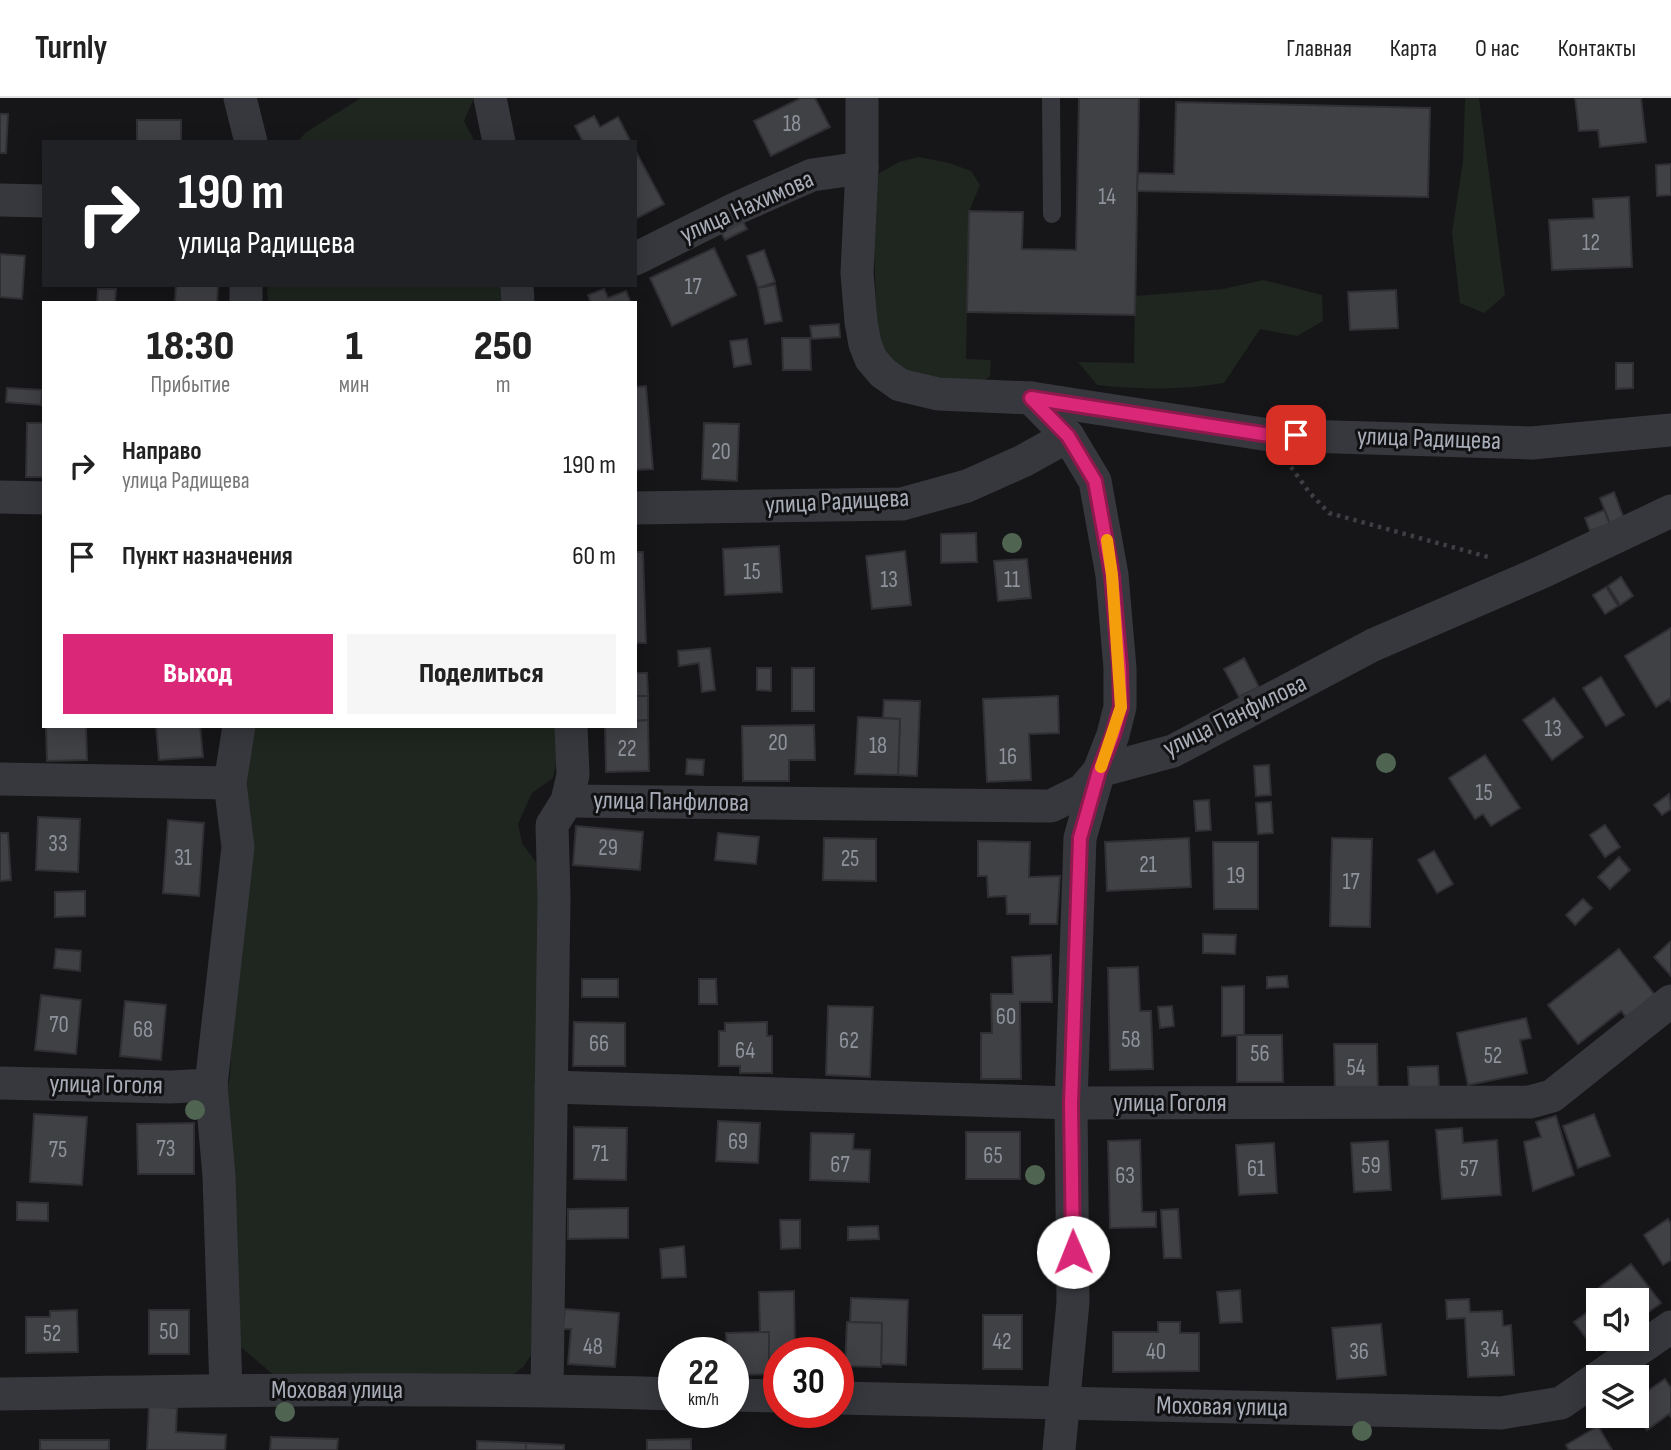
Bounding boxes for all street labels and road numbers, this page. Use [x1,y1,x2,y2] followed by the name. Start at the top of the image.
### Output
[675,164,819,250] street label: улица Нахимова
[1356,421,1502,457] street label: улица Радищева
[764,483,910,521] street label: улица Радищева
[1158,668,1312,764] street label: улица Панфилова
[593,785,749,819] street label: улица Панфилова
[49,1069,163,1101] street label: улица Гоголя
[1113,1088,1227,1119] street label: улица Гоголя
[271,1375,403,1406] street label: Моховая улица
[1156,1390,1288,1424] street label: Моховая улица

